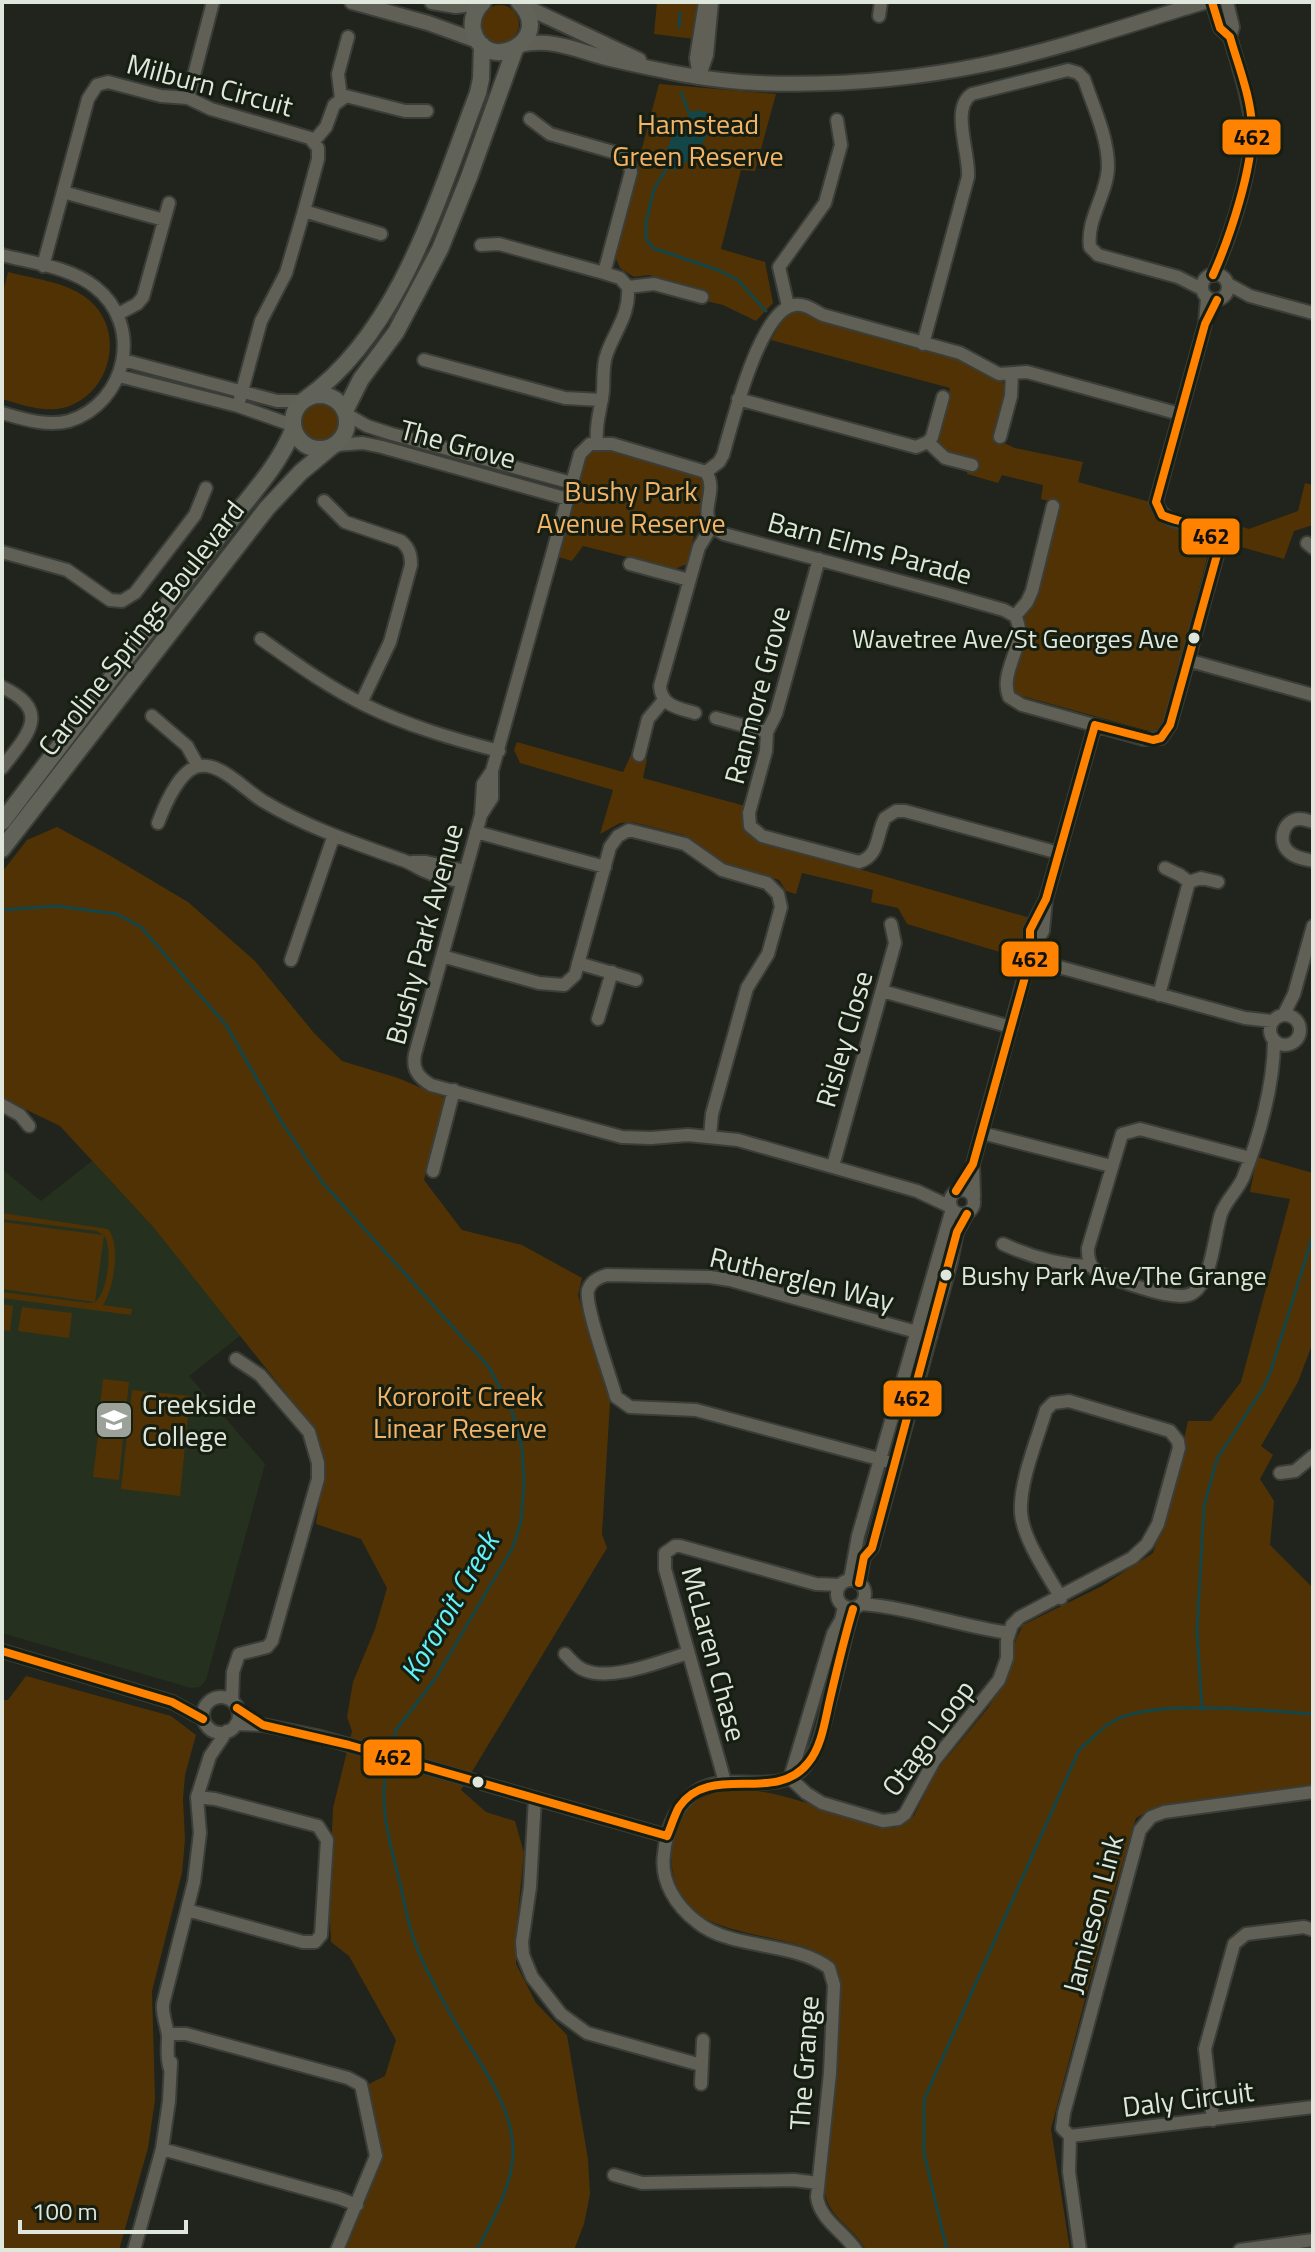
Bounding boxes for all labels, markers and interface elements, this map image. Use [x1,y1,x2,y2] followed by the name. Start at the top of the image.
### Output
[122,42,298,127] street label: Milburn Circuit
[612,102,784,177] park label: Hamstead Green Reserve
[1221,118,1282,156] line badge: 462
[1234,120,1270,154] text: 462
[395,407,521,480] street label: The Grove
[536,469,726,544] park label: Bushy Park Avenue Reserve
[27,491,254,765] street label: Caroline Springs Boulevard
[763,500,977,595] street label: Barn Elms Parade
[1180,517,1241,556] line badge: 462
[1193,519,1229,553] text: 462
[712,601,801,789] street label: Ranmore Grove
[852,619,1179,658] place label: Wavetree Ave/St Georges Ave
[1186,630,1202,646] marker: Wavetree Ave/St Georges Ave
[373,819,474,1049] street label: Bushy Park Avenue
[1000,940,1060,978] line badge: 462
[1012,942,1048,976] text: 462
[804,966,883,1112] street label: Risley Close
[705,1235,899,1322] street label: Rutherglen Way
[961,1256,1267,1295] place label: Bushy Park Ave/The Grange
[938,1267,954,1283] marker: Bushy Park Ave/The Grange
[373,1374,547,1449] park label: Kororoit Creek Linear Reserve
[882,1379,943,1418] line badge: 462
[894,1381,930,1415] text: 462
[142,1382,256,1457] place label: Creekside College
[93,1399,135,1441] school or university icon: Creekside College
[388,1520,512,1690] water label: Kororoit Creek
[671,1562,758,1746] street label: McLaren Chase
[870,1670,985,1805] street label: Otago Loop
[362,1738,423,1777] line badge: 462
[375,1740,411,1774] text: 462
[470,1774,486,1790] unlabelled marker
[1051,1830,1134,1998] street label: Jamieson Link
[777,1994,830,2132] street label: The Grange
[1120,2069,1256,2128] street label: Daly Circuit
[20,2184,186,2234] scale bar
[32,2193,98,2229] text: 100 m

